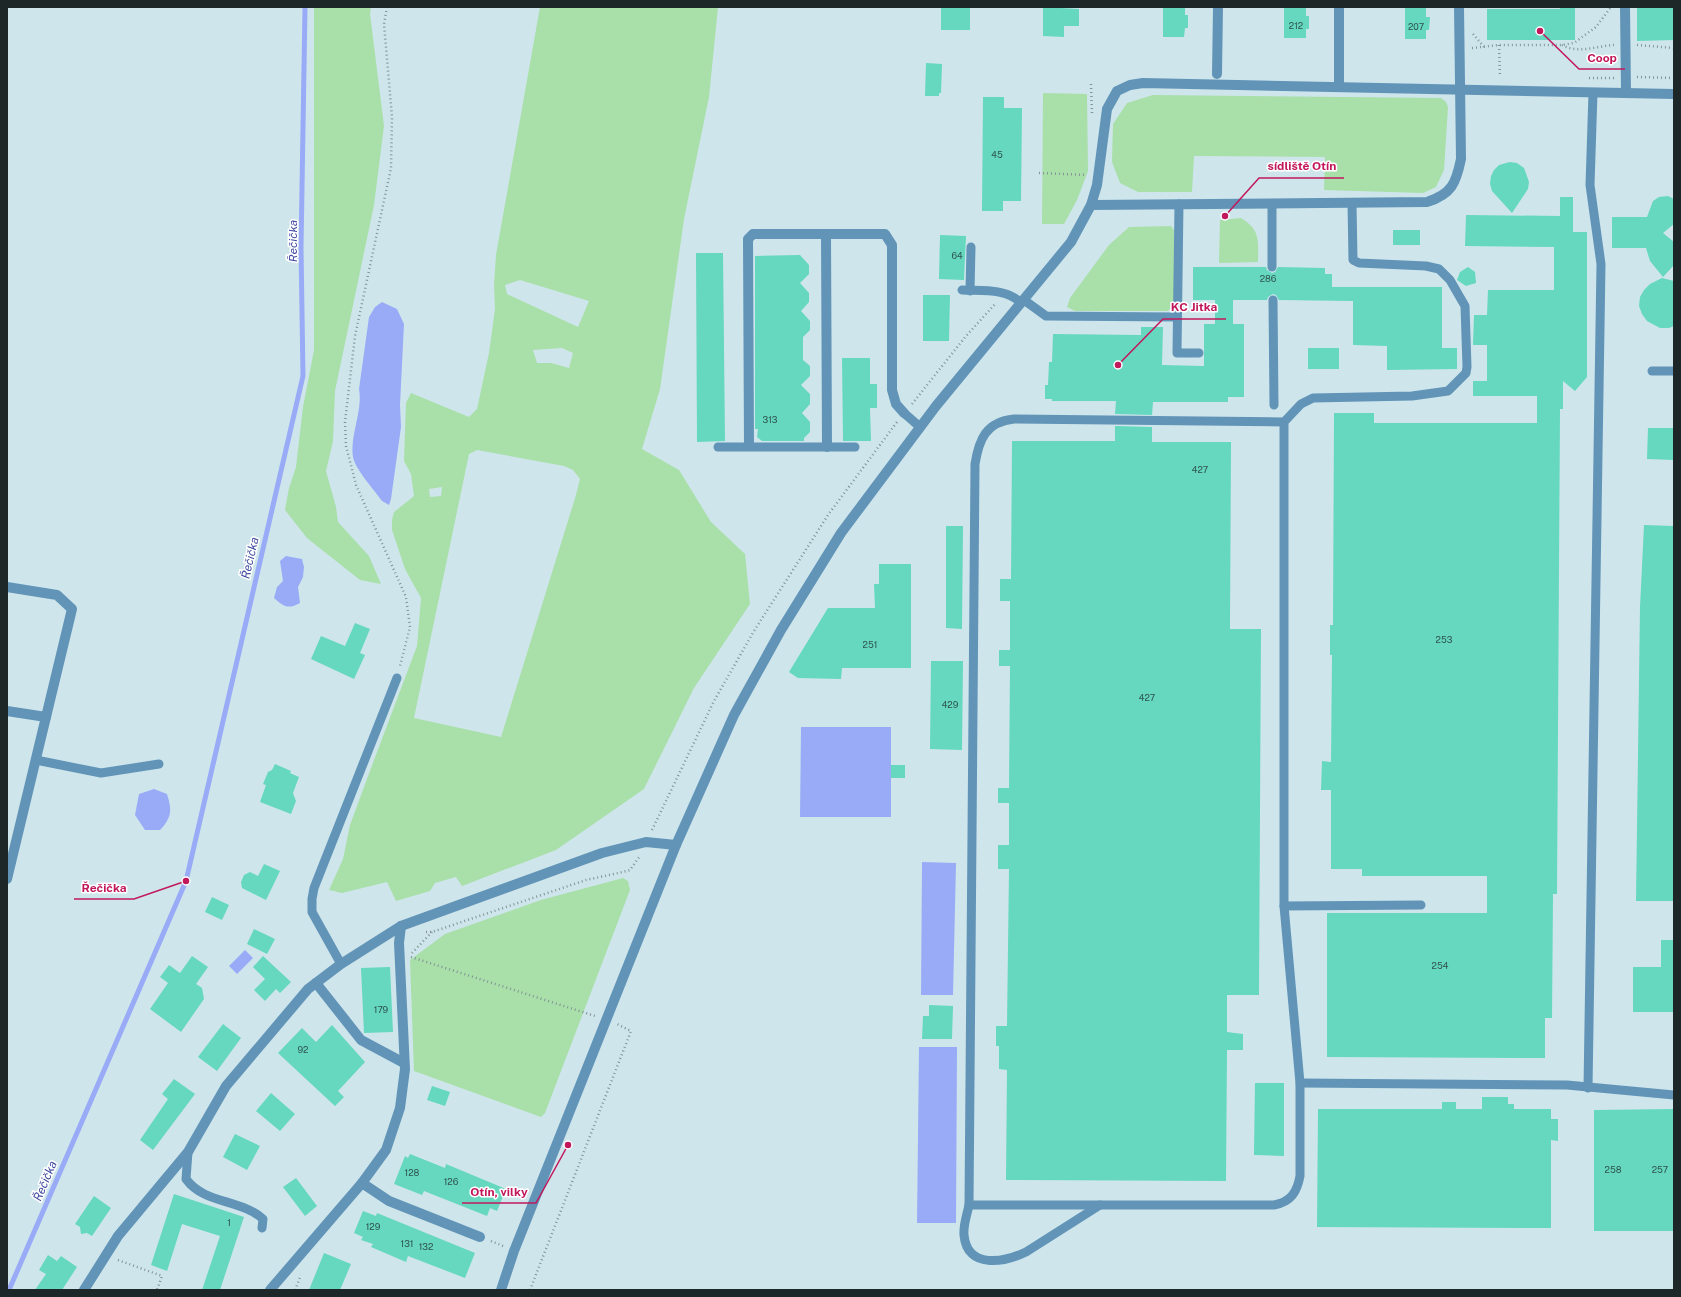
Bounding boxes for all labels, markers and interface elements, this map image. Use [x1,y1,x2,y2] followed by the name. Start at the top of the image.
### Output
[1289,20,1303,31] house number: 212
[1408,21,1424,32] house number: 207
[1579,45,1625,69] callout: Coop
[1587,51,1617,65] text: Coop
[991,149,1003,160] house number: 45
[1259,154,1344,178] callout: sídliště Otín
[1268,159,1336,173] text: sídliště Otín
[286,220,300,262] water label: Řečička
[951,250,963,261] house number: 64
[1260,273,1277,284] house number: 286
[1163,295,1226,319] callout: KC Jitka
[1171,300,1217,314] text: KC Jitka
[762,414,778,425] house number: 313
[1192,464,1208,475] house number: 427
[238,536,262,580] water label: Řečička
[1436,634,1453,645] house number: 253
[863,639,877,650] house number: 251
[1139,692,1155,703] house number: 427
[942,699,959,710] house number: 429
[74,875,134,899] callout: Řečička
[82,881,127,895] text: Řečička
[1432,960,1449,971] house number: 254
[374,1004,389,1015] house number: 179
[298,1044,308,1055] house number: 92
[30,1159,60,1203] water label: Řečička
[1605,1164,1622,1175] house number: 258
[1652,1164,1668,1175] house number: 257
[405,1167,420,1178] house number: 128
[444,1176,459,1187] house number: 126
[462,1179,536,1203] callout: Otín, vilky
[470,1185,528,1199] text: Otín, vilky
[227,1217,231,1228] house number: 1
[366,1221,381,1232] house number: 129
[401,1238,414,1249] house number: 131
[419,1241,433,1252] house number: 132

